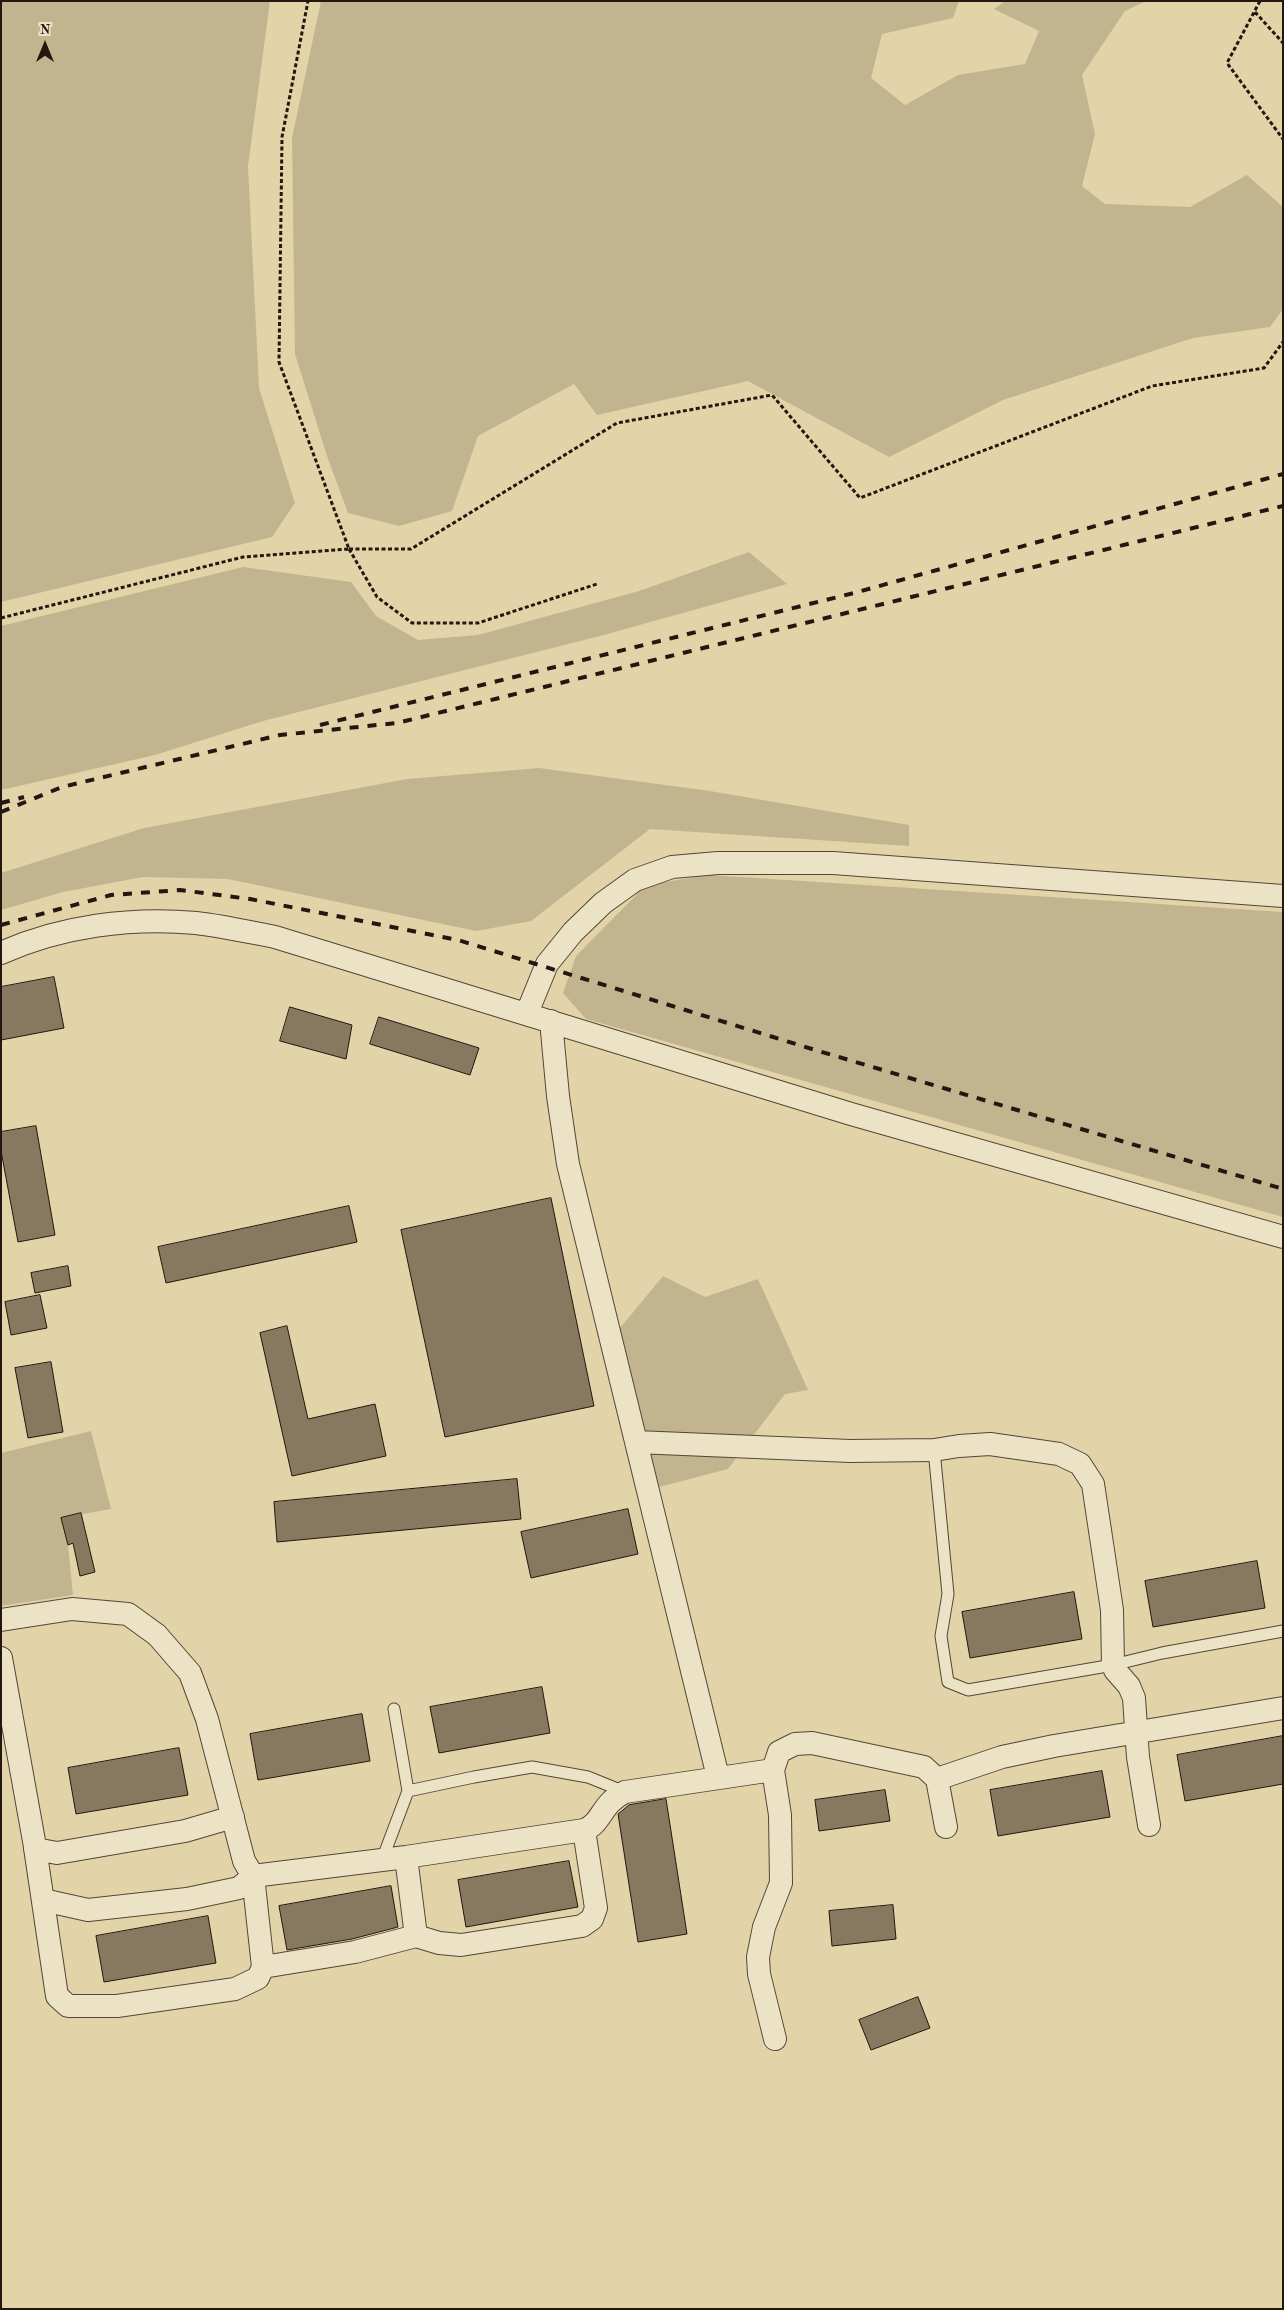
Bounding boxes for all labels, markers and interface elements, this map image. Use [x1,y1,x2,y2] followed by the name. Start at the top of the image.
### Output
[20,20,70,70] north arrow
[40,23,50,37] text: N

